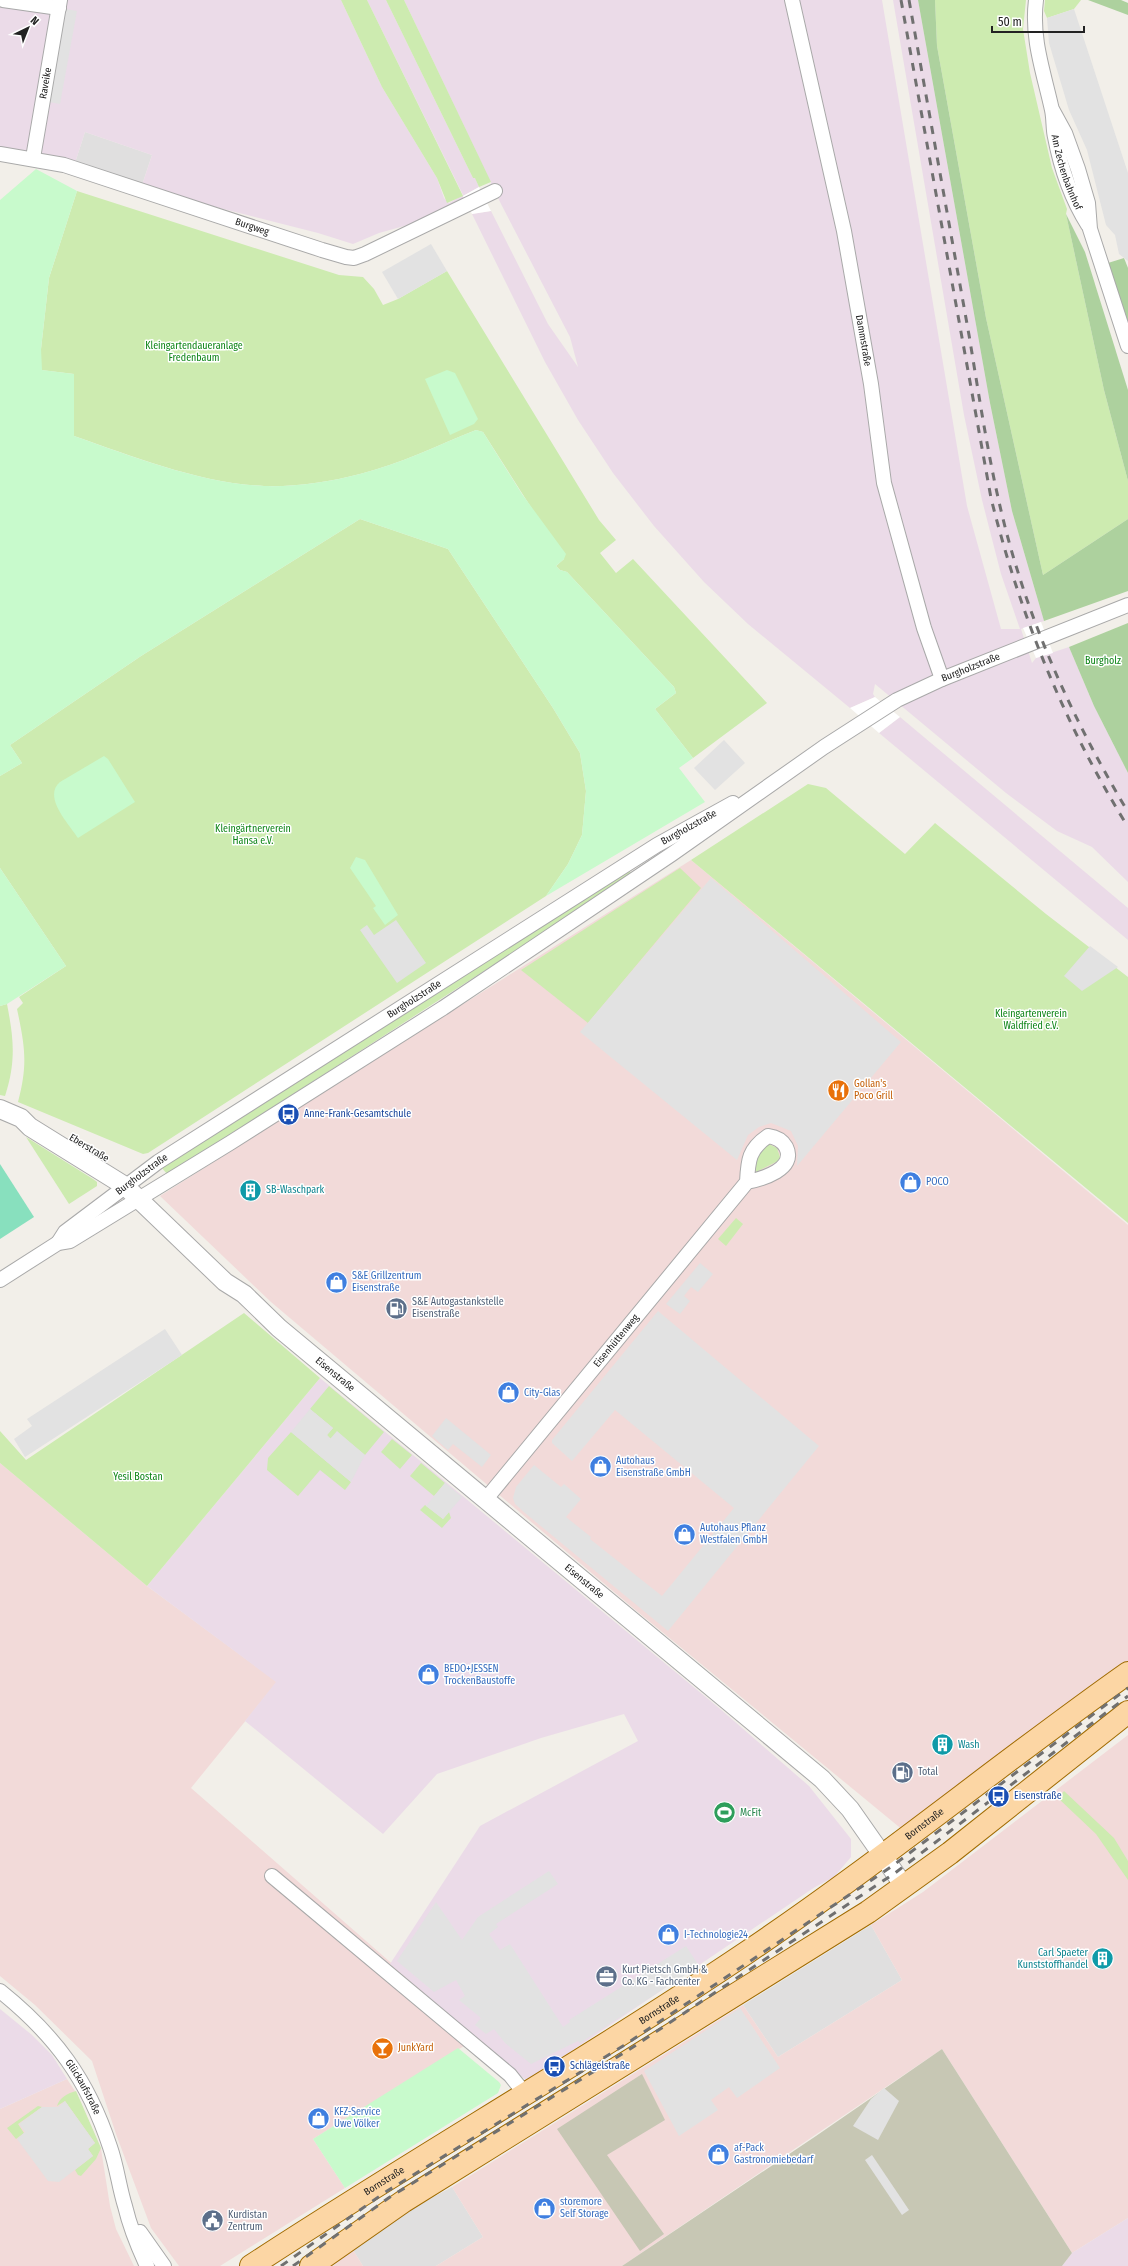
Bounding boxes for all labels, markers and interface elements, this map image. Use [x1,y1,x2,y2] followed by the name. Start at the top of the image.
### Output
[8,8,48,48] north arrow
[992,8,1084,34] scale bar
[28,14,41,28] text: N
[998,15,1022,29] text: 50 m
[37,66,54,100] street label: Raveike
[1049,133,1085,213] street label: Am Zechenbahnhof
[234,216,271,238] street label: Burgweg
[853,314,874,367] street label: Dammstraße
[145,340,243,364] park label: Kleingartendaueranlage Fredenbaum
[940,651,1002,685] street label: Burgholzstraße
[1085,655,1121,667] park label: Burgholz
[659,807,719,848] street label: Burgholzstraße
[215,823,291,847] park label: Kleingärtnerverein Hansa e.V.
[385,978,444,1021] street label: Burgholzstraße
[995,1008,1067,1032] park label: Kleingartenverein Waldfried e.V.
[826,1077,852,1103] restaurant icon: Gollan's Poco Grill
[854,1078,893,1102] place label: Gollan's Poco Grill
[275,1101,301,1127] bus stop icon: Anne-Frank-Gesamtschule
[304,1108,411,1120] place label: Anne-Frank-Gesamtschule
[67,1131,111,1165] street label: Eberstraße
[113,1151,170,1198] street label: Burgholzstraße
[897,1169,923,1195] shop icon: POCO
[926,1176,949,1188] place label: POCO
[238,1177,264,1203] building icon: SB-Waschpark
[266,1184,325,1196] place label: SB-Waschpark
[323,1269,349,1295] shop icon: S&E Grillzentrum Eisenstraße
[352,1270,422,1294] place label: S&E Grillzentrum Eisenstraße
[384,1295,410,1321] fuel station icon: S&E Autogastankstelle Eisenstraße
[412,1296,504,1320] place label: S&E Autogastankstelle Eisenstraße
[591,1312,642,1370] street label: Eisenhüttenweg
[313,1355,357,1394] street label: Eisenstraße
[495,1380,521,1406] shop icon: City-Glas
[524,1387,560,1399] place label: City-Glas
[588,1454,614,1480] shop icon: Autohaus Eisenstraße GmbH
[616,1455,691,1479] place label: Autohaus Eisenstraße GmbH
[113,1471,163,1483] park label: Yesil Bostan
[671,1521,697,1547] shop icon: Autohaus Pflanz Westfalen GmbH
[700,1522,767,1546] place label: Autohaus Pflanz Westfalen GmbH
[562,1562,606,1601] street label: Eisenstraße
[416,1662,442,1688] shop icon: BEDO+JESSEN TrockenBaustoffe
[444,1663,515,1687] place label: BEDO+JESSEN TrockenBaustoffe
[930,1732,956,1758] building icon: Wash
[958,1739,980,1751] place label: Wash
[890,1759,916,1785] fuel station icon: Total
[918,1766,938,1778] place label: Total
[985,1783,1011,1809] bus stop icon: Eisenstraße
[1014,1790,1062,1802] place label: Eisenstraße
[711,1800,737,1826] sports icon: McFit
[903,1806,946,1843] street label: Bornstraße
[740,1807,762,1819] place label: McFit
[655,1922,681,1948] shop icon: I-Technologie24
[684,1929,748,1941] place label: I-Technologie24
[1090,1946,1116,1972] building icon: Carl Spaeter Kunststoffhandel
[1018,1947,1088,1971] place label: Carl Spaeter Kunststoffhandel
[594,1963,620,1989] office icon: Kurt Pietsch GmbH & Co. KG - Fachcenter
[622,1964,708,1988] place label: Kurt Pietsch GmbH & Co. KG - Fachcenter
[637,1992,682,2027] street label: Bornstraße
[369,2035,395,2061] bar icon: JunkYard
[398,2042,434,2054] place label: JunkYard
[542,2053,568,2079] bus stop icon: Schlägelstraße
[63,2057,103,2117] street label: Glückaufstraße
[570,2060,630,2072] place label: Schlägelstraße
[306,2105,332,2131] shop icon: KFZ-Service Uwe Völker
[334,2106,380,2130] place label: KFZ-Service Uwe Völker
[705,2141,731,2167] shop icon: af-Pack Gastronomiebedarf
[734,2142,814,2166] place label: af-Pack Gastronomiebedarf
[362,2164,407,2198] street label: Bornstraße
[531,2195,557,2221] shop icon: storemore Self Storage
[560,2196,609,2220] place label: storemore Self Storage
[200,2208,226,2234] public building icon: Kurdistan Zentrum
[228,2209,267,2233] place label: Kurdistan Zentrum

